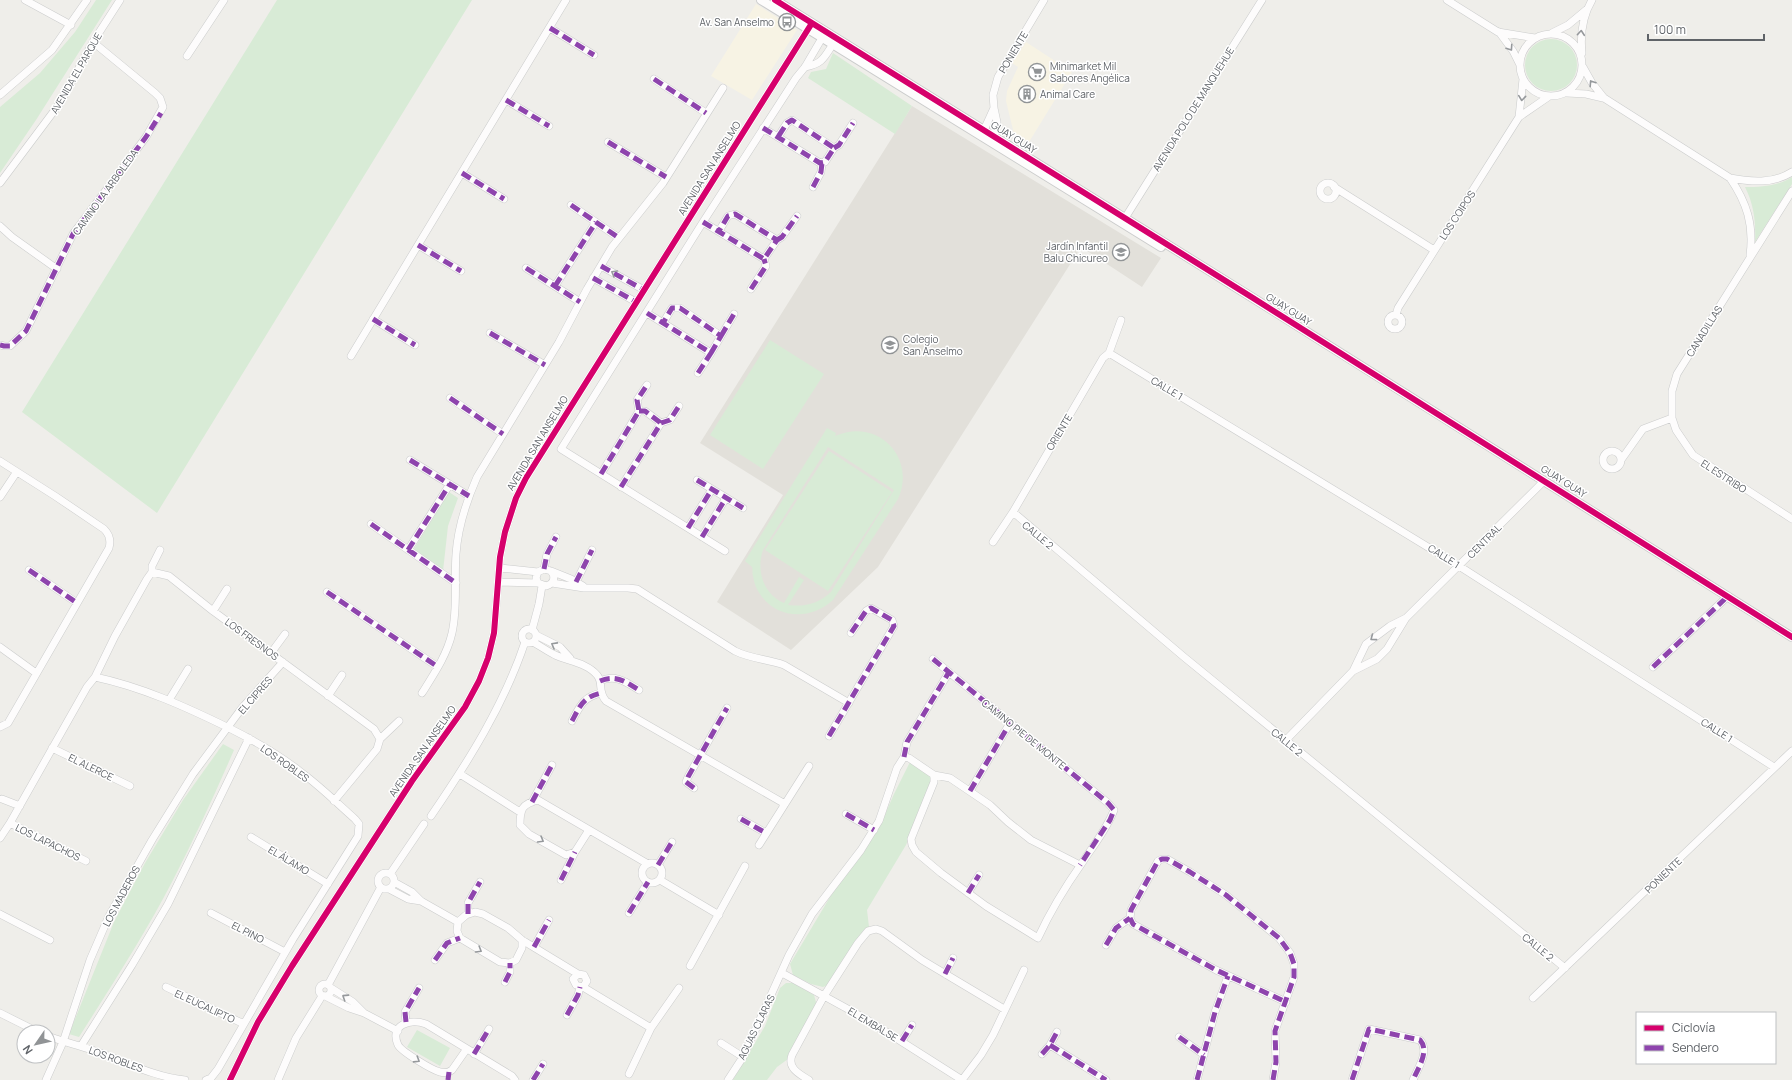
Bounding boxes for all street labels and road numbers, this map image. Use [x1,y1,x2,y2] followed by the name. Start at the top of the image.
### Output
[995,28,1031,76] street label: PONIENTE
[47,29,105,116] street label: AVENIDA EL PARQUE
[1149,44,1237,174] street label: AVENIDA POLO DE MANQUEHUE
[988,117,1040,157] street label: GUAY GUAY
[674,118,744,218] street label: AVENIDA SAN ANSELMO
[69,146,141,238] street label: CAMINO LA ARBOLEDA
[1436,188,1478,242] street label: LOS COIPOS
[1263,289,1315,329] street label: GUAY GUAY
[1683,303,1725,359] street label: CANADILLAS
[1148,373,1186,403] street label: CALLE 1
[503,393,571,493] street label: AVENIDA SAN ANSELMO
[1043,411,1075,453] street label: ORIENTE
[1698,456,1750,496] street label: EL ESTRIBO
[1538,461,1590,501] street label: GUAY GUAY
[1019,518,1057,552] street label: CALLE 2
[1464,521,1504,561] street label: CENTRAL
[1425,541,1463,571] street label: CALLE 1
[222,615,282,663] street label: LOS FRESNOS
[235,673,275,717] street label: EL CIPRES
[979,696,1069,773] street label: CAMINO PIE DE MONTE
[385,703,459,799] street label: AVENIDA SAN ANSELMO
[1698,715,1736,745] street label: CALLE 1
[1268,725,1306,759] street label: CALLE 2
[258,741,312,785] street label: LOS ROBLES
[66,750,116,784] street label: EL ALERCE
[13,820,83,864] street label: LOS LAPACHOS
[266,842,312,878] street label: EL ÁLAMO
[1641,854,1685,896] street label: PONIENTE
[99,863,143,929] street label: LOS MADEROS
[229,918,267,946] street label: EL PINO
[1519,930,1557,964] street label: CALLE 2
[173,986,237,1026] street label: EL EUCALIPTO
[734,992,778,1062] street label: AGUAS CLARAS
[845,1004,901,1045] street label: EL EMBALSE
[87,1043,145,1075] street label: LOS ROBLES

